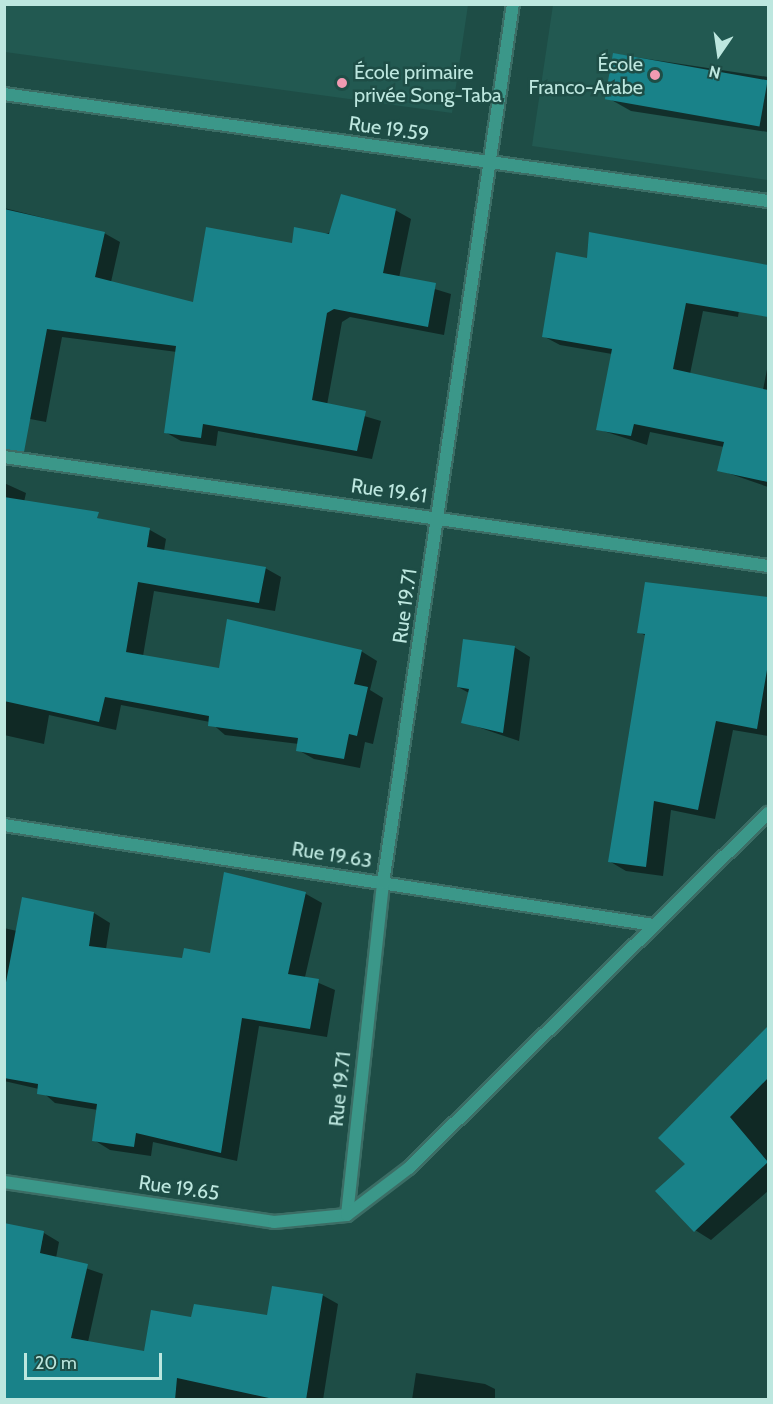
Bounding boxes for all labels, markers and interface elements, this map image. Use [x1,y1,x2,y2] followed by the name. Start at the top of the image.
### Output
[689,24,749,84] north arrow
[529,52,643,99] place label: École Franco-Arabe
[354,60,502,107] place label: École primaire privée Song-Taba
[707,61,722,83] text: N
[648,68,662,82] marker: École Franco-Arabe
[335,76,349,90] marker: École primaire privée Song-Taba
[347,111,431,147] street label: Rue 19.59
[350,474,428,508] street label: Rue 19.61
[388,567,422,645] street label: Rue 19.71
[290,837,374,873] street label: Rue 19.63
[324,1050,356,1128] street label: Rue 19.71
[137,1170,221,1206] street label: Rue 19.65
[27,1341,165,1379] scale bar
[35,1352,77,1374] text: 20 m

